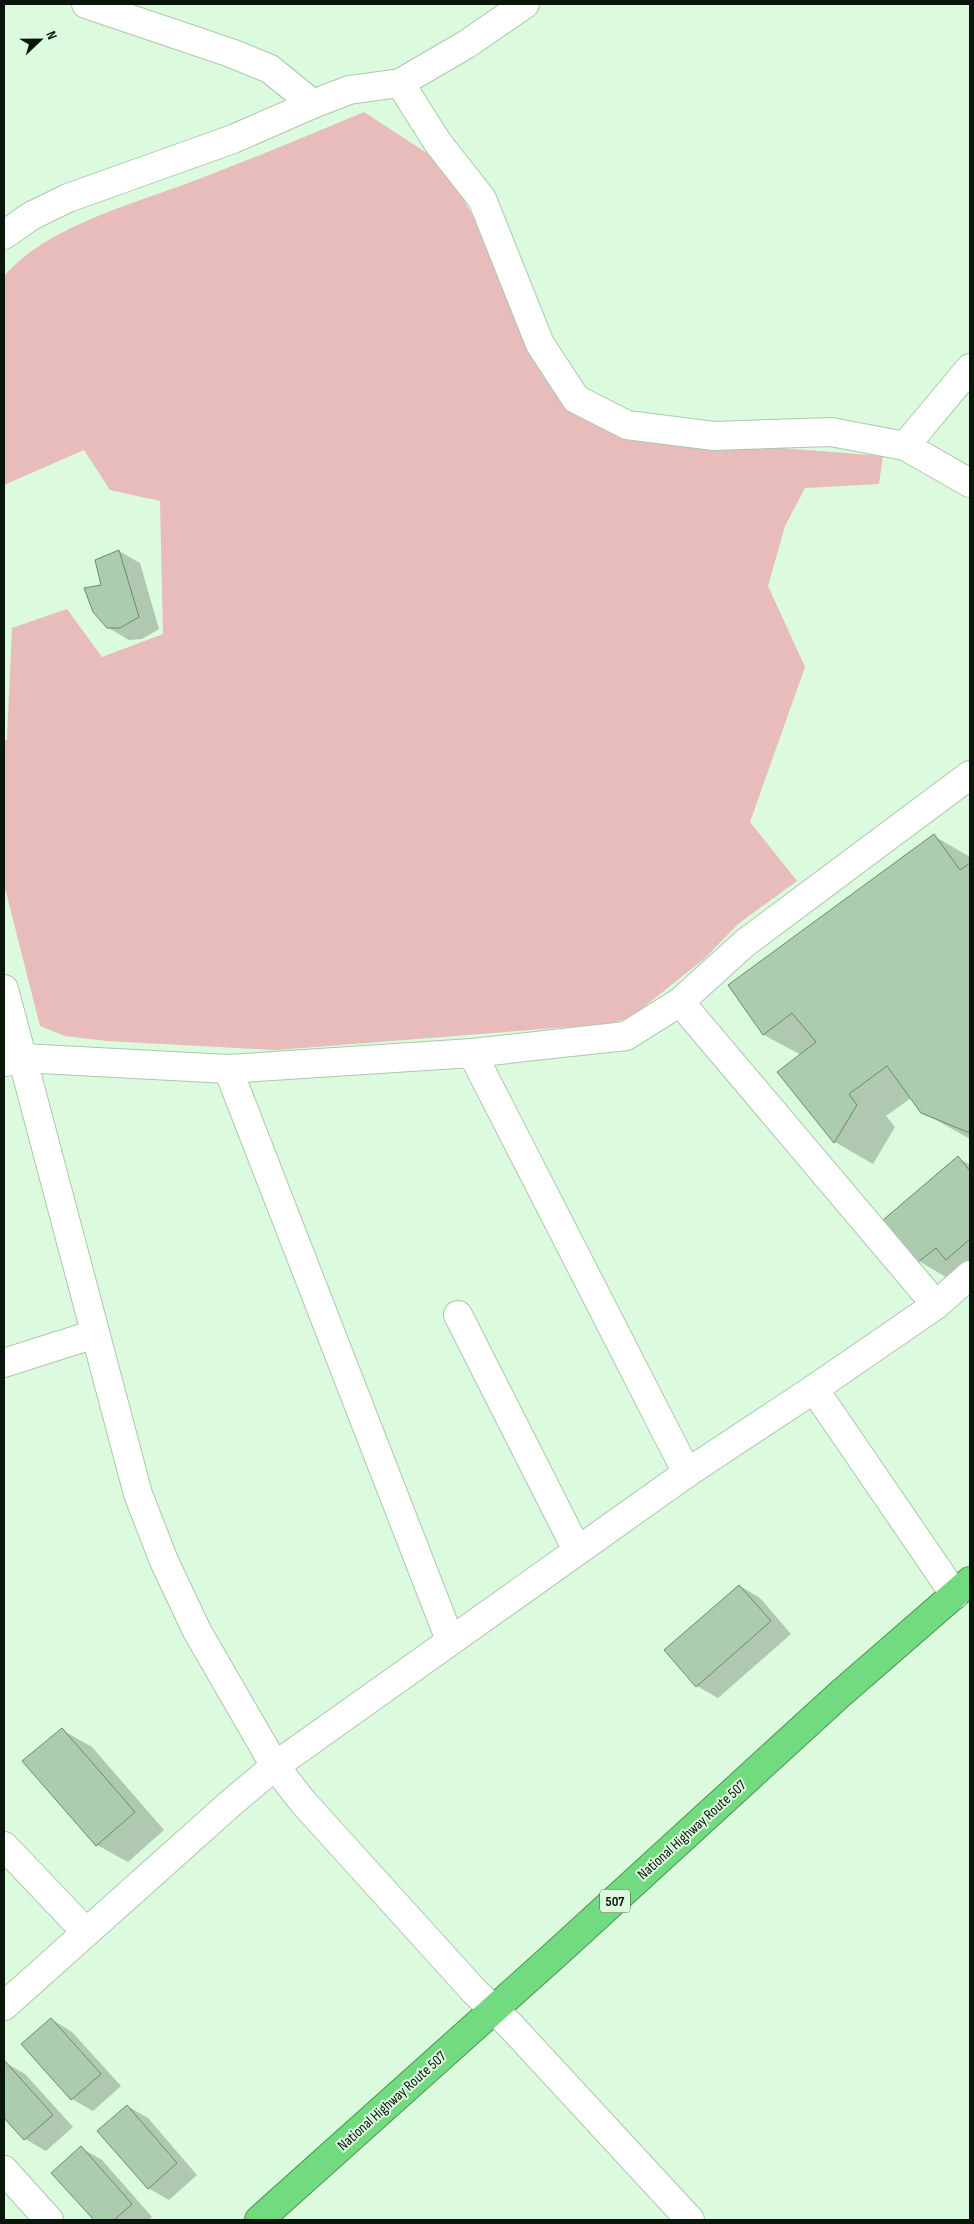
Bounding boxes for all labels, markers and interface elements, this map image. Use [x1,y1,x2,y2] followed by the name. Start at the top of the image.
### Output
[15,15,65,65] north arrow
[42,29,61,42] text: N
[634,1776,750,1884] street label: National Highway Route 507
[600,1890,630,1912] road number: 507
[334,2047,450,2155] street label: National Highway Route 507

